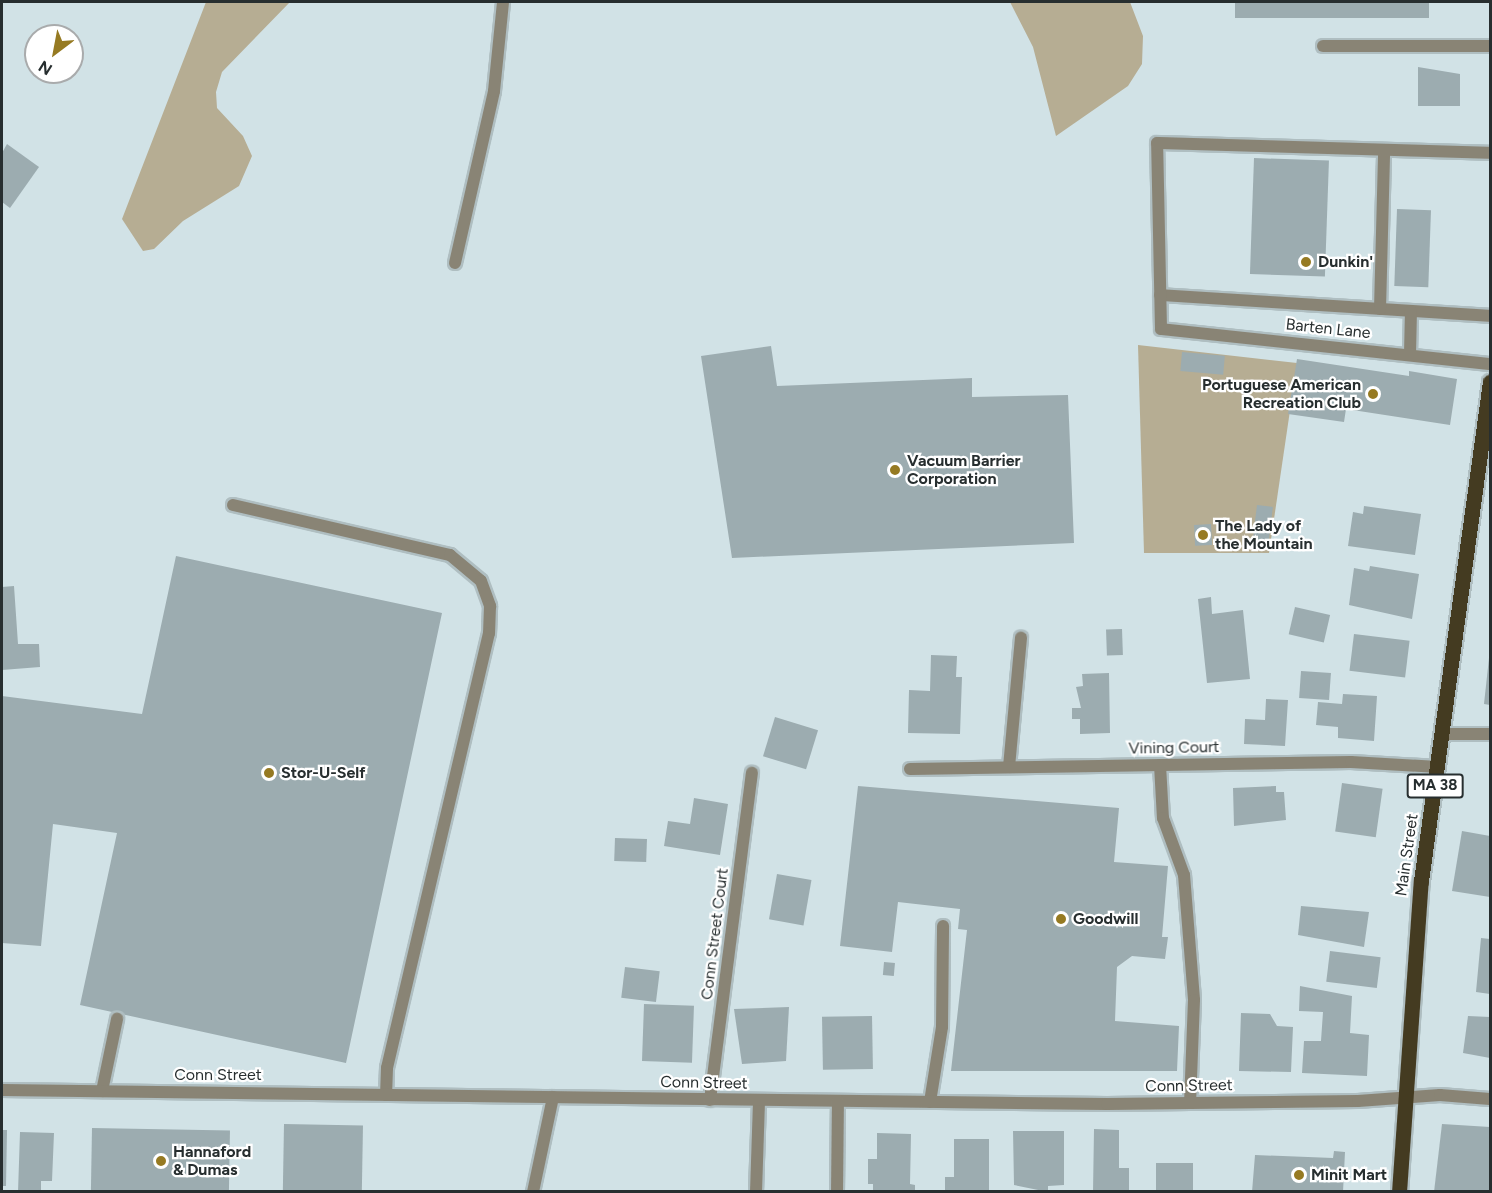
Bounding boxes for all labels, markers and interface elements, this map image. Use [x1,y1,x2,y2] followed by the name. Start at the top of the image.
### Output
[24,24,84,84] north arrow
[35,57,56,79] text: N
[1318,252,1373,272] place label: Dunkin'
[1299,255,1313,269] marker: Dunkin'
[1285,315,1371,343] street label: Barten Lane
[1202,375,1361,413] place label: Portuguese American Recreation Club
[1366,387,1380,401] marker: Portuguese American Recreation Club
[907,451,1021,489] place label: Vacuum Barrier Corporation
[888,463,902,477] marker: Vacuum Barrier Corporation
[1215,516,1313,554] place label: The Lady of the Mountain
[1196,528,1210,542] marker: The Lady of the Mountain
[1128,738,1220,758] street label: Vining Court
[281,763,365,783] place label: Stor-U-Self
[262,766,276,780] marker: Stor-U-Self
[1406,774,1464,798] road number: MA 38
[1392,813,1422,897] street label: Main Street
[697,867,733,1001] street label: Conn Street Court
[1073,909,1138,929] place label: Goodwill
[1054,912,1068,926] marker: Goodwill
[174,1065,262,1085] street label: Conn Street
[660,1073,748,1093] street label: Conn Street
[1145,1076,1233,1096] street label: Conn Street
[173,1142,251,1180] place label: Hannaford & Dumas
[154,1154,168,1168] marker: Hannaford & Dumas
[1311,1165,1387,1185] place label: Minit Mart
[1292,1168,1306,1182] marker: Minit Mart

